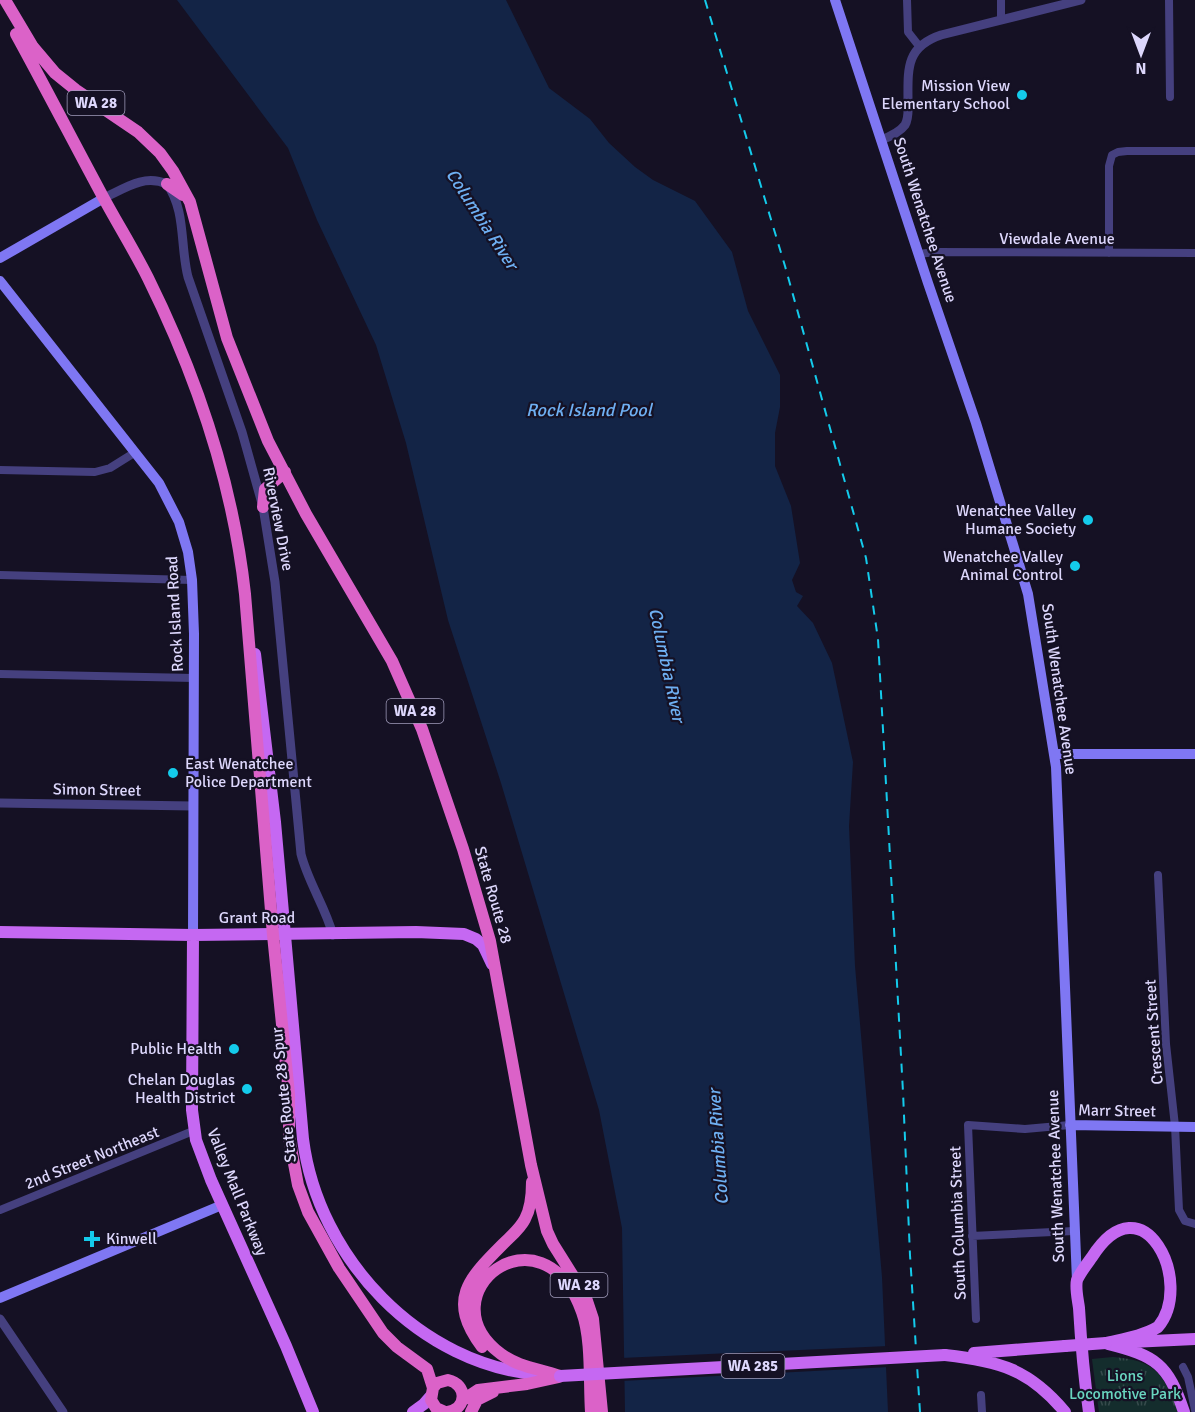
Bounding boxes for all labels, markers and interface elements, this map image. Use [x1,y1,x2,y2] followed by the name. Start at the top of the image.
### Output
[1111,24,1171,84] north arrow
[1135,58,1147,78] text: N
[881,76,1010,114] place label: Mission View Elementary School
[1015,88,1029,102] marker: Mission View Elementary School
[68,91,124,115] road number: WA 28
[889,135,961,305] street label: South Wenatchee Avenue
[441,164,524,276] water label: Columbia River
[999,229,1115,249] street label: Viewdale Avenue
[526,399,654,421] water label: Rock Island Pool
[258,465,298,573] street label: Riverview Drive
[956,501,1077,539] place label: Wenatchee Valley Humane Society
[1081,513,1095,527] marker: Wenatchee Valley Humane Society
[943,547,1064,585] place label: Wenatchee Valley Animal Control
[162,555,188,673] street label: Rock Island Road
[1068,559,1082,573] marker: Wenatchee Valley Animal Control
[1037,602,1081,776] street label: South Wenatchee Avenue
[644,606,690,726] water label: Columbia River
[386,699,444,723] road number: WA 28
[185,754,312,792] place label: East Wenatchee Police Department
[166,766,180,780] marker: East Wenatchee Police Department
[53,779,142,801] street label: Simon Street
[470,844,516,946] street label: State Route 28
[219,908,295,928] street label: Grant Road
[1140,978,1168,1085] street label: Crescent Street
[267,1026,301,1164] street label: State Route 28 Spur
[130,1039,222,1059] place label: Public Health
[227,1042,241,1056] marker: Public Health
[128,1070,235,1108] place label: Chelan Douglas Health District
[240,1082,254,1096] marker: Chelan Douglas Health District
[703,1086,733,1206] water label: Columbia River
[1043,1089,1069,1263] street label: South Wenatchee Avenue
[1078,1100,1157,1122] street label: Marr Street
[22,1122,162,1194] street label: 2nd Street Northeast
[202,1125,272,1259] street label: Valley Mall Parkway
[945,1145,971,1300] street label: South Columbia Street
[106,1229,157,1249] place label: Kinwell
[83,1230,101,1248] marker: Kinwell
[550,1273,608,1297] road number: WA 28
[722,1354,784,1378] road number: WA 285
[1069,1366,1181,1404] park label: Lions Locomotive Park

